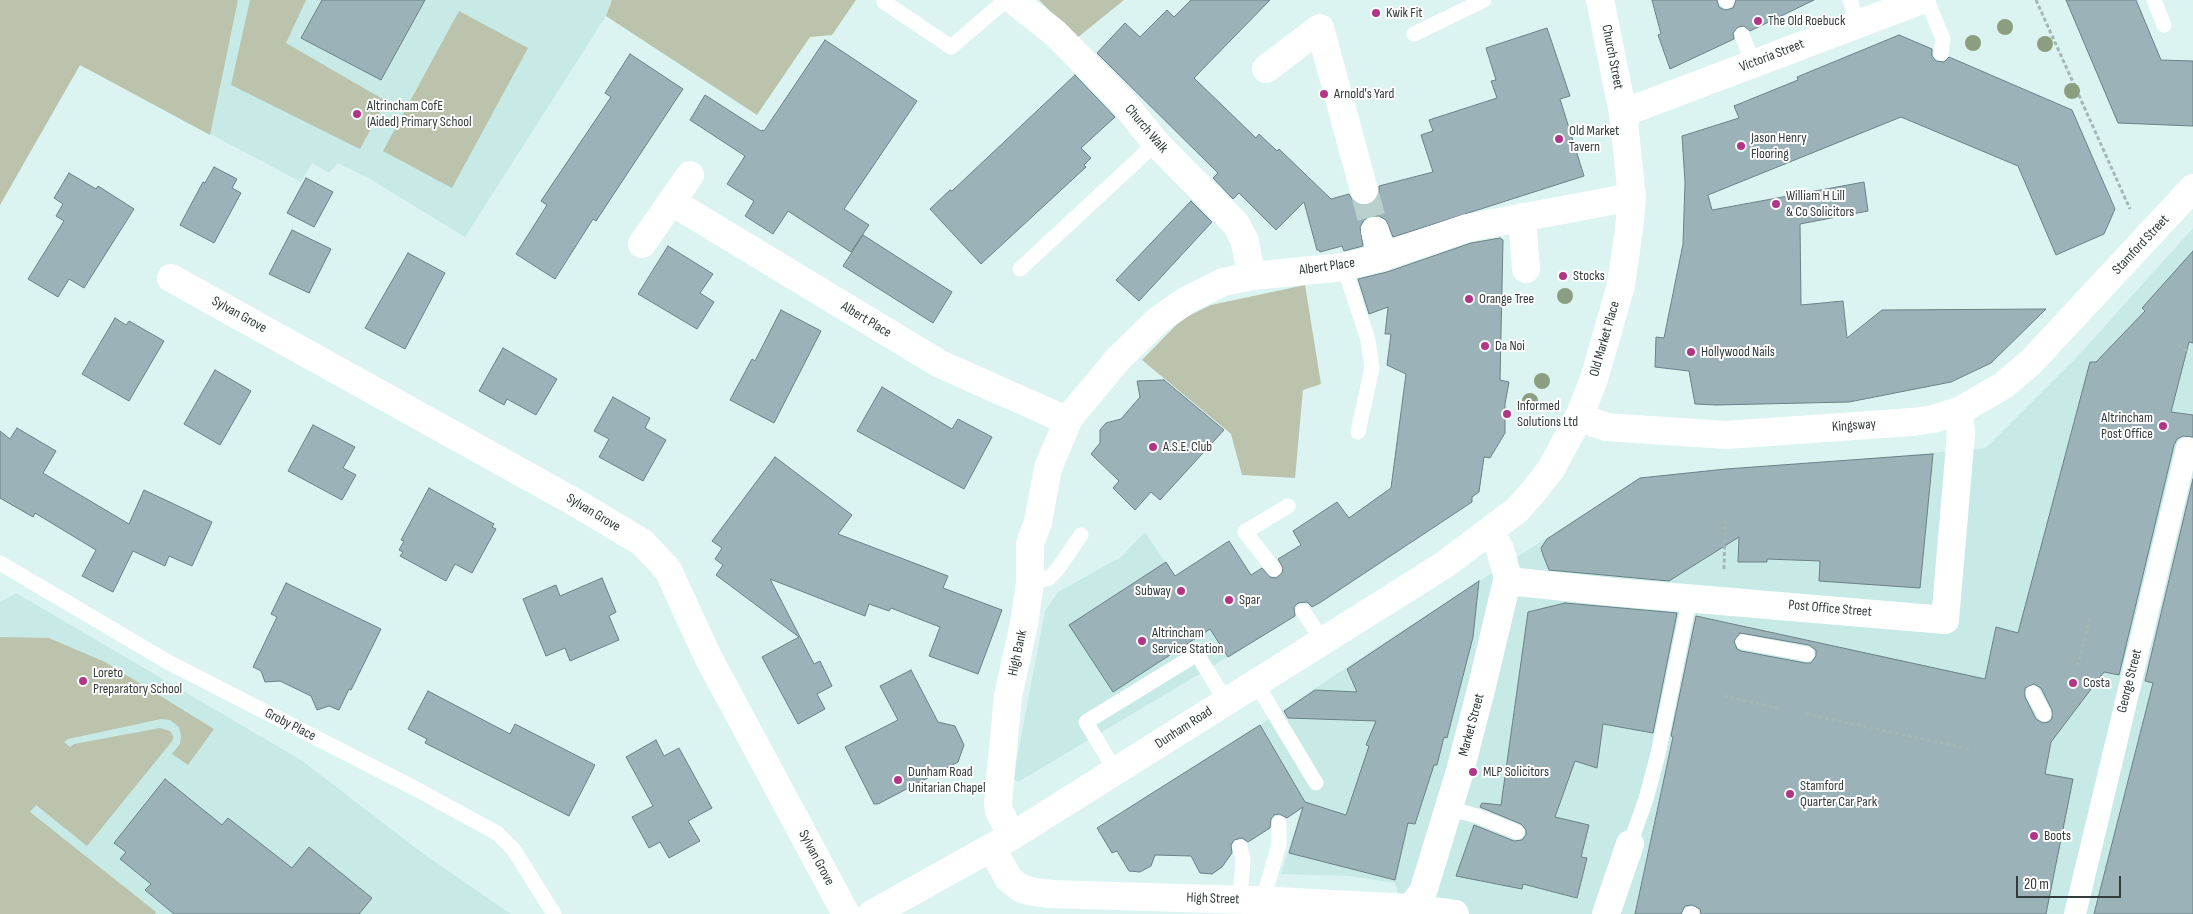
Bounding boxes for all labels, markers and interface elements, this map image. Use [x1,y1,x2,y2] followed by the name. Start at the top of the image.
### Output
[1386,5,1423,21] place label: Kwik Fit
[1370,7,1382,19] marker: Kwik Fit
[1768,13,1845,29] place label: The Old Roebuck
[1752,15,1764,27] marker: The Old Roebuck
[1597,23,1627,91] street label: Church Street
[1737,36,1807,76] street label: Victoria Street
[1334,86,1394,102] place label: Arnold's Yard
[1318,88,1330,100] marker: Arnold's Yard
[367,98,472,130] place label: Altrincham CofE (Aided) Primary School
[1121,101,1171,157] street label: Church Walk
[351,108,363,120] marker: Altrincham CofE (Aided) Primary School
[1569,123,1619,156] place label: Old Market Tavern
[1751,130,1807,162] place label: Jason Henry Flooring
[1553,133,1565,145] marker: Old Market Tavern
[1735,140,1747,152] marker: Jason Henry Flooring
[1786,188,1854,220] place label: William H Lill & Co Solicitors
[1770,198,1782,210] marker: William H Lill & Co Solicitors
[2109,212,2173,278] street label: Stamford Street
[1298,255,1356,279] street label: Albert Place
[1573,268,1605,284] place label: Stocks
[1557,270,1569,282] marker: Stocks
[1479,291,1534,307] place label: Orange Tree
[209,293,269,337] street label: Sylvan Grove
[1463,293,1475,305] marker: Orange Tree
[838,298,894,342] street label: Albert Place
[1586,299,1624,379] street label: Old Market Place
[1495,338,1525,354] place label: Da Noi
[1479,340,1491,352] marker: Da Noi
[1701,344,1775,360] place label: Hollywood Nails
[1685,346,1697,358] marker: Hollywood Nails
[1517,398,1578,431] place label: Informed Solutions Ltd
[1501,408,1513,420] marker: Informed Solutions Ltd
[2101,410,2153,442] place label: Altrincham Post Office
[1831,416,1877,436] street label: Kingsway
[2157,420,2169,432] marker: Altrincham Post Office
[1163,439,1212,455] place label: A.S.E. Club
[1147,441,1159,453] marker: A.S.E. Club
[563,490,623,536] street label: Sylvan Grove
[1135,583,1171,599] place label: Subway
[1175,585,1187,597] marker: Subway
[1239,592,1260,608] place label: Spar
[1223,594,1235,606] marker: Spar
[1788,597,1872,621] street label: Post Office Street
[1152,625,1223,658] place label: Altrincham Service Station
[1005,629,1031,677] street label: High Bank
[1136,635,1148,647] marker: Altrincham Service Station
[2114,647,2146,715] street label: George Street
[93,665,182,698] place label: Loreto Preparatory School
[77,675,89,687] marker: Loreto Preparatory School
[2083,675,2110,691] place label: Costa
[2067,677,2079,689] marker: Costa
[1456,692,1488,758] street label: Market Street
[1152,703,1216,753] street label: Dunham Road
[262,705,318,745] street label: Groby Place
[908,764,986,796] place label: Dunham Road Unitarian Chapel
[1483,764,1549,780] place label: MLP Solicitors
[1467,766,1479,778] marker: MLP Solicitors
[892,774,904,786] marker: Dunham Road Unitarian Chapel
[1800,778,1877,810] place label: Stamford Quarter Car Park
[1784,788,1796,800] marker: Stamford Quarter Car Park
[794,827,838,889] street label: Sylvan Grove
[2044,828,2071,844] place label: Boots
[2028,830,2040,842] marker: Boots
[2018,866,2123,898] scale bar
[2024,875,2049,894] text: 20 m
[1186,890,1240,908] street label: High Street

